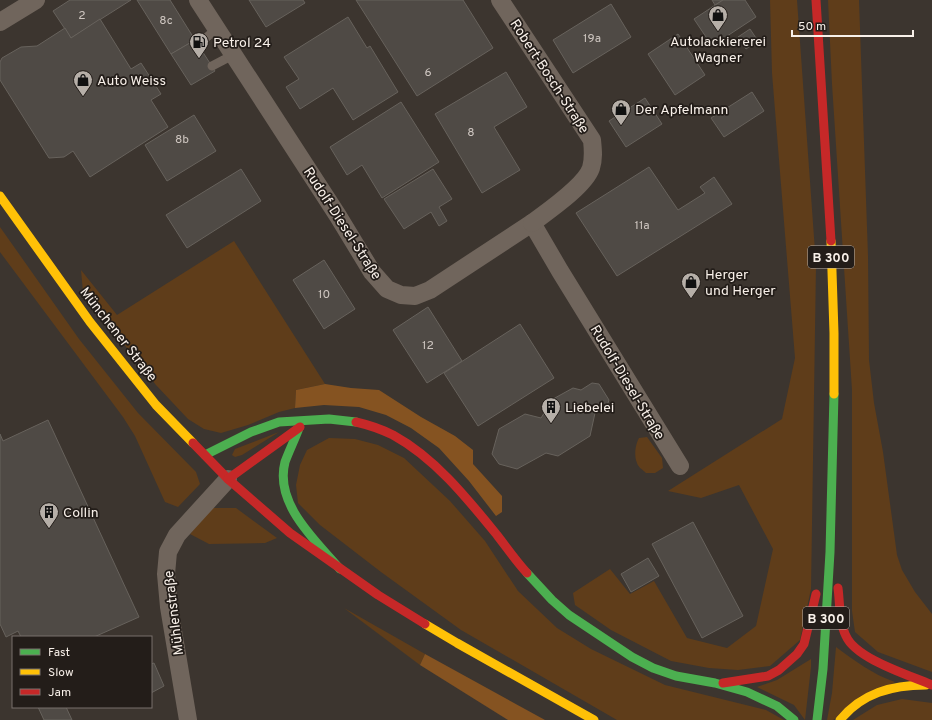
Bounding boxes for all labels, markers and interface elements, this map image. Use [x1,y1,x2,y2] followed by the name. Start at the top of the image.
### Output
[707,4,729,32] shop icon: Autolackiererei Wagner
[78,8,86,24] house number: 2
[792,12,913,38] scale bar
[159,13,173,29] house number: 8c
[505,17,592,137] street label: Robert-Bosch-Straße
[798,19,826,35] text: 50 m
[188,31,210,59] fuel station icon: Petrol 24
[583,31,601,47] house number: 19a
[670,34,766,67] place label: Autolackiererei Wagner
[213,35,271,52] place label: Petrol 24
[424,65,432,81] house number: 6
[72,69,94,97] shop icon: Auto Weiss
[97,73,166,90] place label: Auto Weiss
[610,98,632,126] shop icon: Der Apfelmann
[635,102,728,119] place label: Der Apfelmann
[467,125,475,141] house number: 8
[175,132,189,148] house number: 8b
[299,164,384,283] street label: Rudolf-Diesel-Straße
[635,218,649,234] house number: 11a
[808,246,854,268] road number: B 300
[705,267,776,300] place label: Herger und Herger
[680,271,702,299] shop icon: Herger und Herger
[76,284,160,386] street label: Münchener Straße
[318,287,330,303] house number: 10
[586,322,668,443] street label: Rudolf-Diesel-Straße
[422,338,434,354] house number: 12
[540,396,562,424] building icon: Liebelei
[565,400,614,417] place label: Liebelei
[38,501,60,529] building icon: Collin
[63,505,99,522] place label: Collin
[161,569,188,656] street label: Mühlenstraße
[803,607,849,629] road number: B 300
[12,636,152,708] legend
[48,645,70,661] text: Fast
[48,665,74,681] text: Slow
[48,685,71,701] text: Jam

